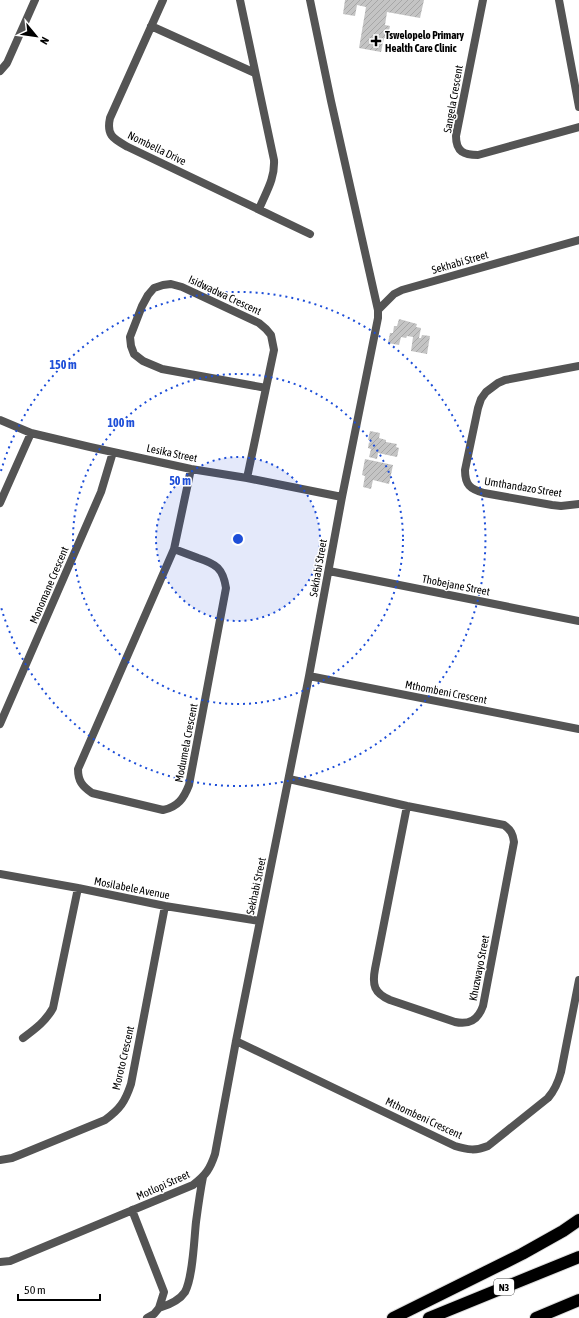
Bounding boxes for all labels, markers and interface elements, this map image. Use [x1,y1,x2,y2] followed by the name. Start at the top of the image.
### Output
[16,16,56,56] north arrow
[385,29,465,54] place label: Tswelopelo Primary Health Care Clinic
[38,35,52,47] text: N
[370,35,382,47] marker: Tswelopelo Primary Health Care Clinic
[441,64,465,134] street label: Sangela Crescent
[126,129,188,167] street label: Nombella Drive
[430,248,490,276] street label: Sekhabi Street
[187,273,263,317] street label: Isidwadwa Crescent
[49,358,77,372] text: 150 m
[107,416,135,430] text: 100 m
[146,442,198,464] street label: Lesika Street
[169,474,191,488] text: 50 m
[483,475,563,499] street label: Umthandazo Street
[231,532,245,546] centre of rings
[307,538,329,598] street label: Sekhabi Street
[27,545,71,625] street label: Monomane Crescent
[421,573,491,597] street label: Thobejane Street
[404,678,488,706] street label: Mthombeni Crescent
[172,703,200,783] street label: Modumela Crescent
[244,856,268,916] street label: Sekhabi Street
[93,875,171,901] street label: Mosilabele Avenue
[467,934,491,1002] street label: Khuzwayo Street
[110,1025,136,1091] street label: Moroto Crescent
[384,1095,464,1141] street label: Mthombeni Crescent
[134,1168,192,1202] street label: Motlopi Street
[18,1276,100,1302] scale bar
[494,1279,514,1295] road number: N3
[24,1283,46,1297] text: 50 m

